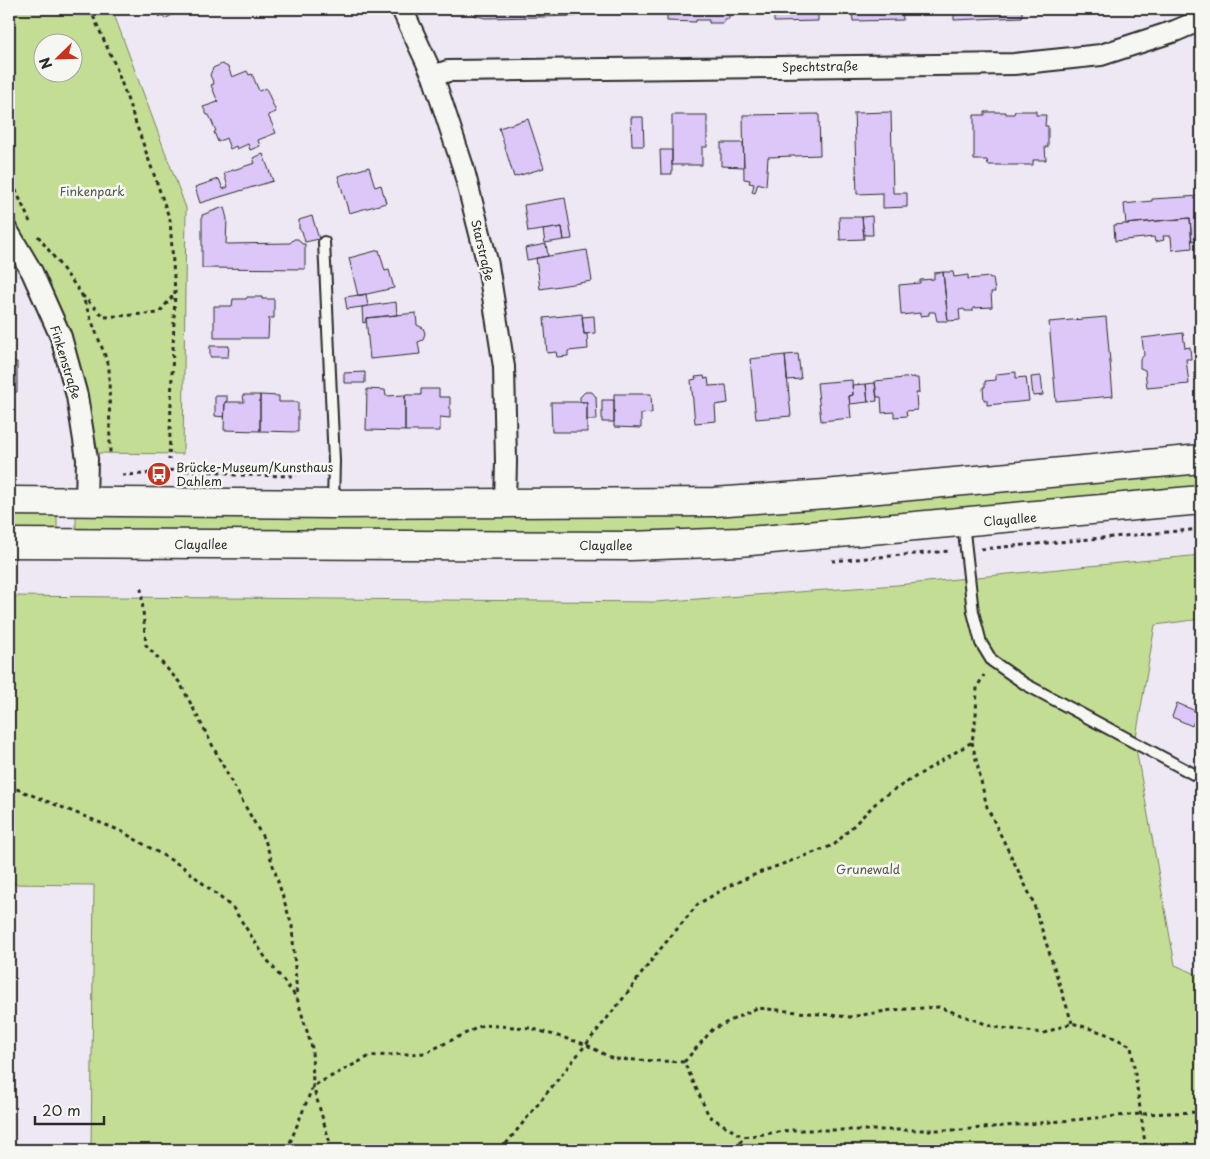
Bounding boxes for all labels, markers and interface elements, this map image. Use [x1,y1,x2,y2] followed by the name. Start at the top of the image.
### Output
[32,32,82,82] north arrow
[34,54,57,72] text: N
[782,56,858,76] street label: Spechtstraße
[59,182,125,200] park label: Finkenpark
[467,218,499,282] street label: Starstraße
[46,323,86,401] street label: Finkenstraße
[176,458,334,490] place label: Brücke-Museum/Kunsthaus Dahlem
[146,461,172,487] bus stop icon: Brücke-Museum/Kunsthaus Dahlem
[983,508,1038,530] street label: Clayallee
[174,535,228,553] street label: Clayallee
[579,536,633,554] street label: Clayallee
[836,860,901,878] park label: Grunewald
[35,1094,104,1126] scale bar
[42,1098,81,1121] text: 20 m

